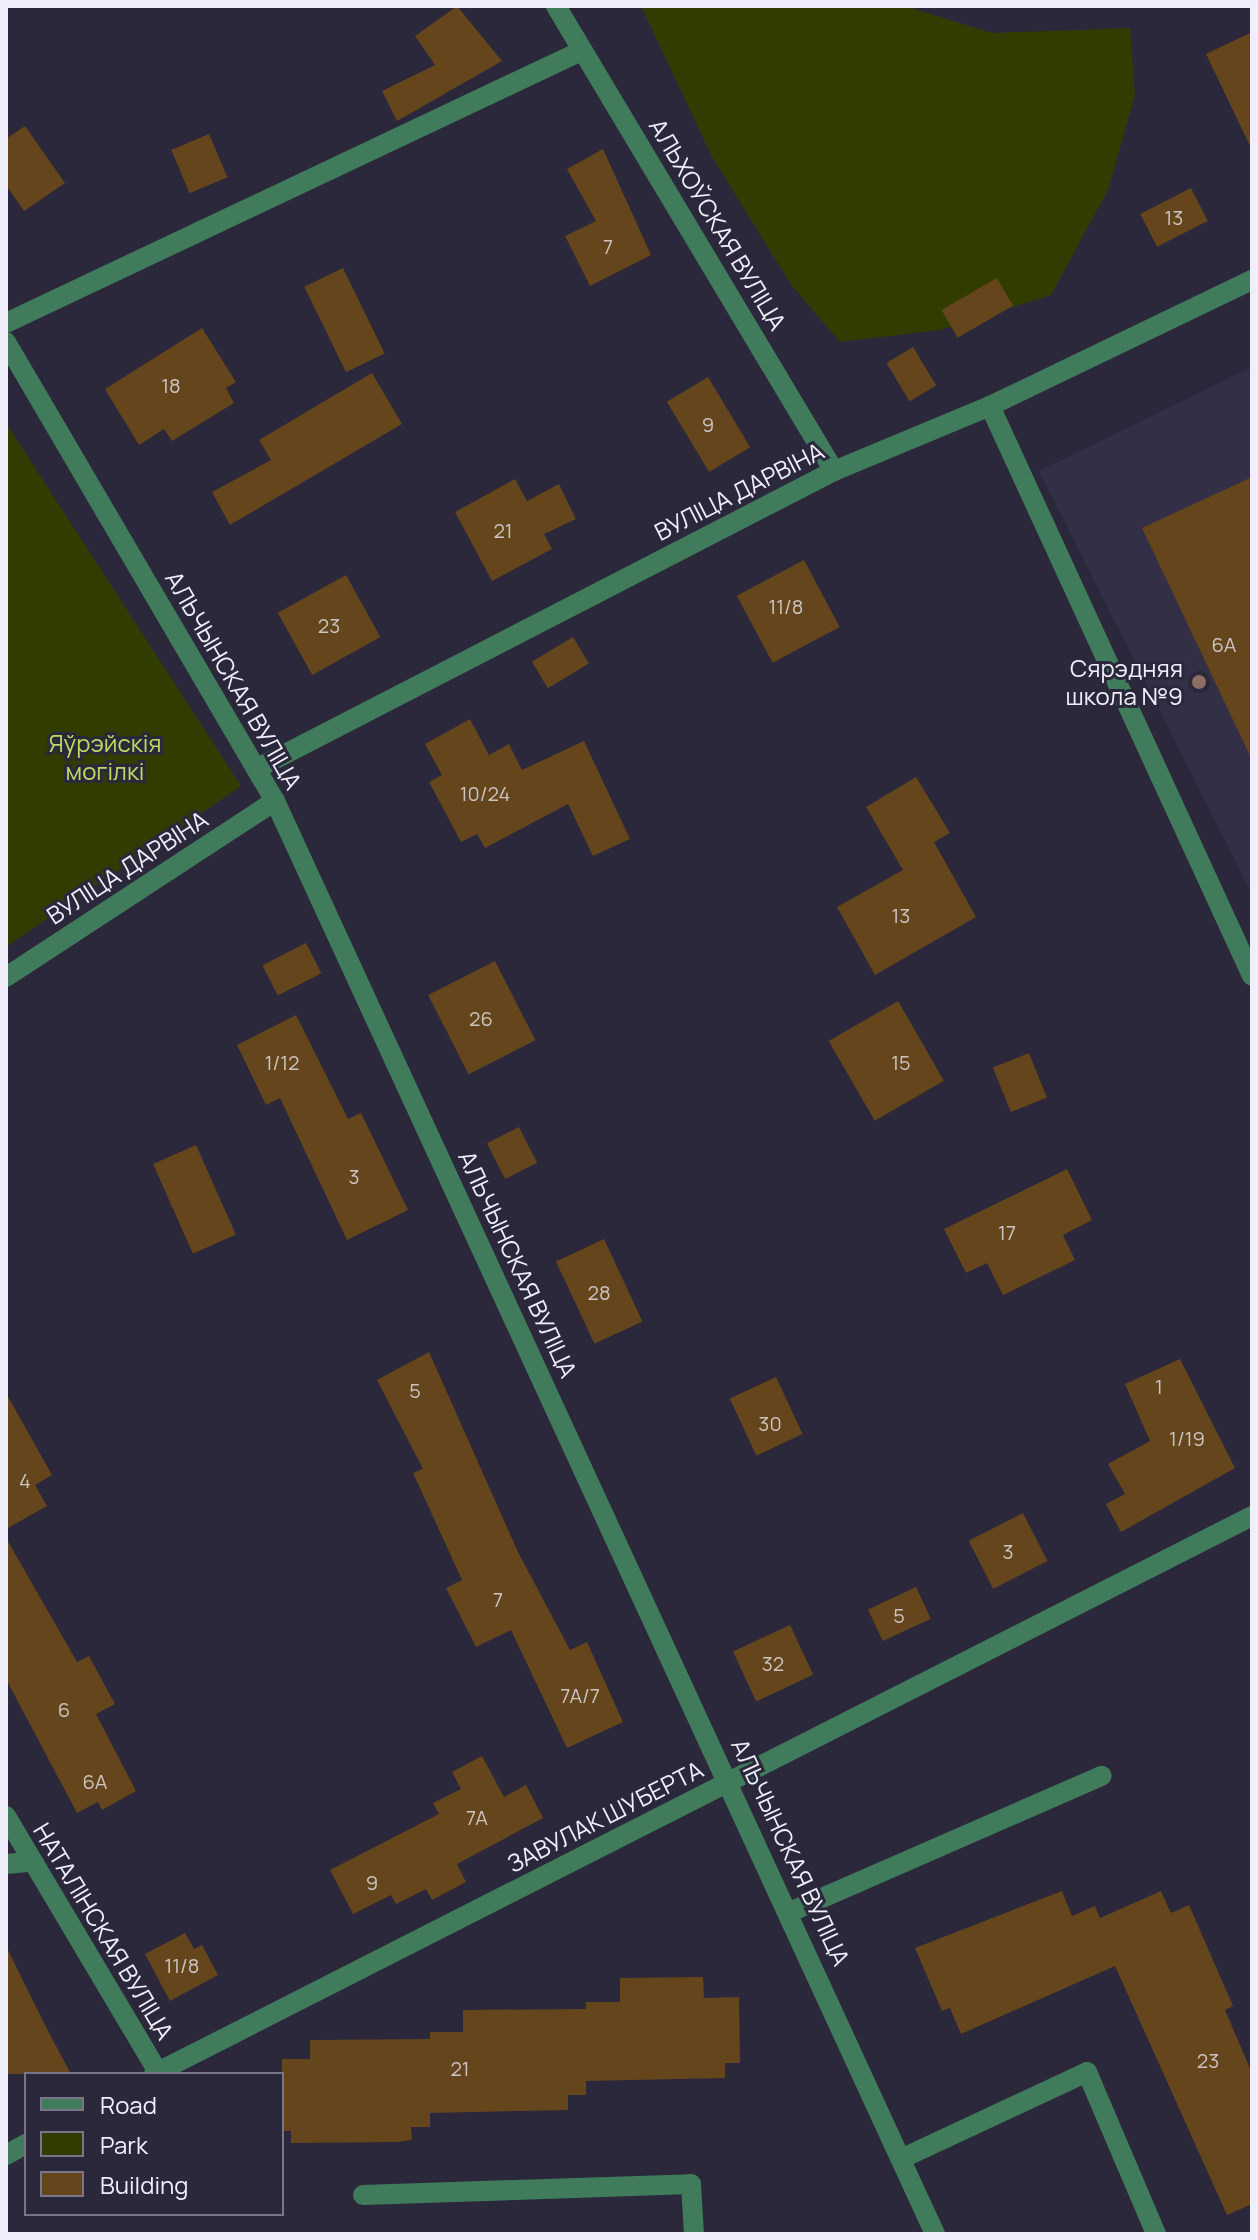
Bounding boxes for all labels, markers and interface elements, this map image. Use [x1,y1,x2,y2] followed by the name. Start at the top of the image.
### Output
[643,113,793,335] street label: АЛЬХОЎСКАЯ ВУЛІЦА
[1165,205,1183,229] house number: 13
[603,234,613,258] house number: 7
[161,373,181,397] house number: 18
[702,412,714,436] house number: 9
[650,436,828,546] street label: ВУЛІЦА ДАРВІНА
[493,518,513,542] house number: 21
[160,566,308,794] street label: АЛЬЧЫНСКАЯ ВУЛІЦА
[769,594,803,618] house number: 11/8
[318,613,340,637] house number: 23
[1211,632,1237,656] house number: 6А
[1066,654,1183,710] place label: Сярэдняя школа №9
[1190,673,1208,691] marker: Сярэдняя школа №9
[48,729,162,785] park label: Яўрэйскія могілкі
[460,781,510,805] house number: 10/24
[41,804,213,930] street label: ВУЛІЦА ДАРВІНА
[892,903,910,927] house number: 13
[469,1006,493,1030] house number: 26
[265,1050,299,1074] house number: 1/12
[891,1050,911,1074] house number: 15
[453,1146,583,1382] street label: АЛЬЧЫНСКАЯ ВУЛІЦА
[348,1164,360,1188] house number: 3
[998,1220,1016,1244] house number: 17
[587,1280,611,1304] house number: 28
[1155,1374,1163,1398] house number: 1
[409,1378,421,1402] house number: 5
[758,1411,782,1435] house number: 30
[1169,1426,1205,1450] house number: 1/19
[19,1468,31,1492] house number: 4
[1002,1539,1014,1563] house number: 3
[493,1587,503,1611] house number: 7
[893,1603,905,1627] house number: 5
[762,1651,784,1675] house number: 32
[560,1683,600,1707] house number: 7А/7
[58,1697,70,1721] house number: 6
[726,1734,856,1970] street label: АЛЬЧЫНСКАЯ ВУЛІЦА
[502,1754,708,1878] street label: ЗАВУЛАК ШУБЕРТА
[82,1769,108,1793] house number: 6А
[466,1805,488,1829] house number: 7А
[28,1817,180,2045] street label: НАТАЛІНСКАЯ ВУЛІЦА
[366,1870,378,1894] house number: 9
[165,1953,199,1977] house number: 11/8
[1197,2048,1219,2072] house number: 23
[450,2056,470,2080] house number: 21
[24,2072,284,2216] legend
[100,2088,157,2121] text: Road
[100,2128,148,2161] text: Park
[100,2168,188,2201] text: Building

